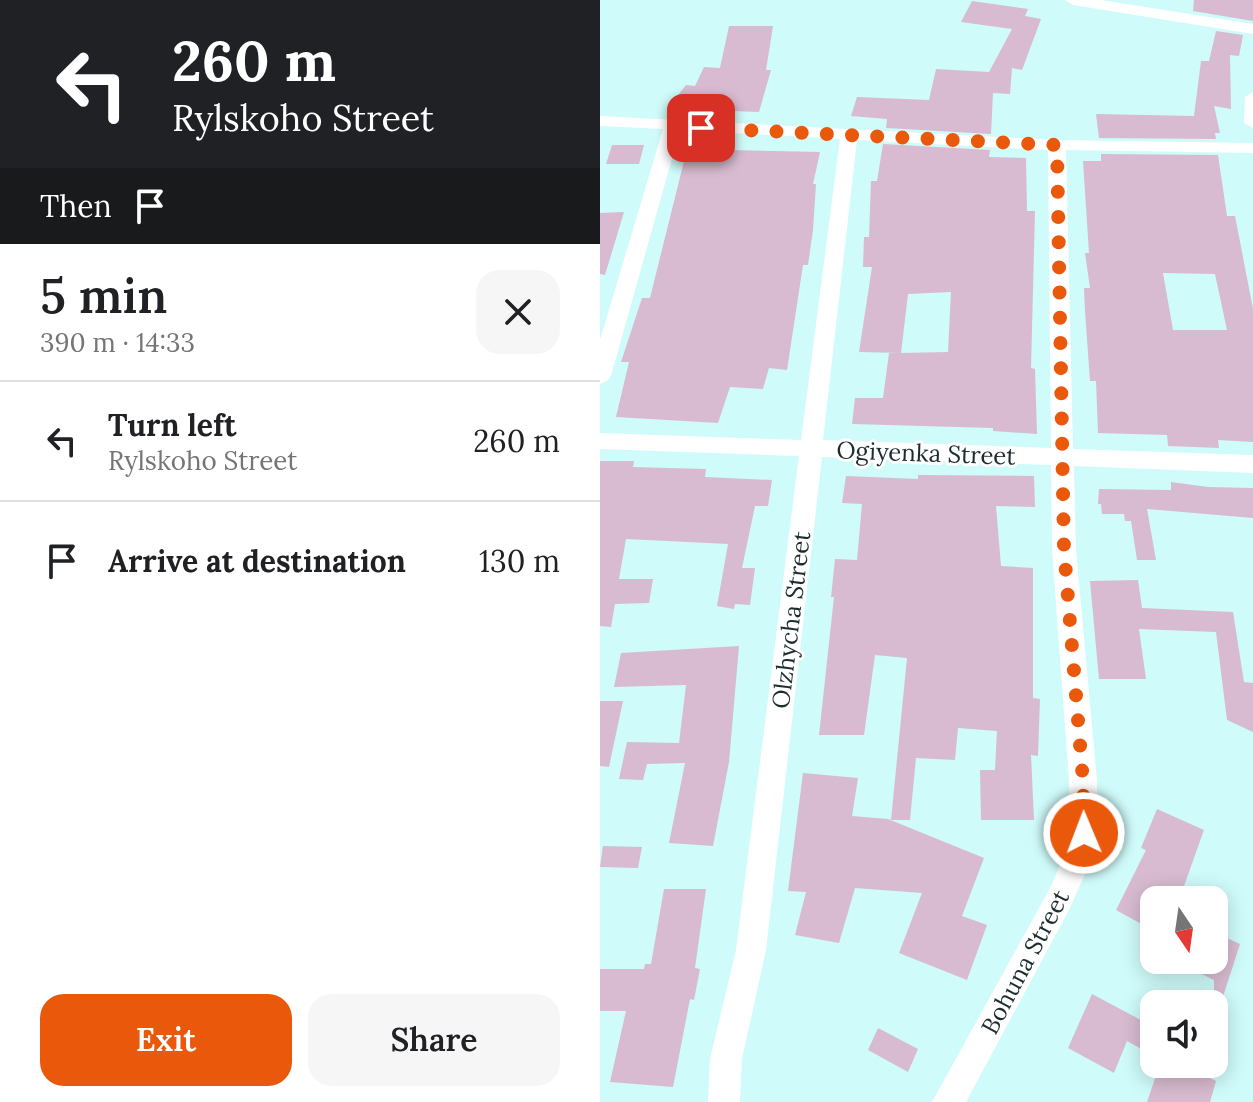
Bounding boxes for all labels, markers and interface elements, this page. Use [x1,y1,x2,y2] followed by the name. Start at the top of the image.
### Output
[172,25,336,96] text: 260 m
[40,32,144,136] icon: left
[667,94,735,162] pin
[172,95,434,141] text: Rylskoho Street
[679,106,723,150] icon: arrive
[128,184,172,228] icon: arrive
[40,187,112,225] text: Then
[40,265,168,326] text: 5 min
[476,270,560,354] button: close
[40,326,195,359] text: 390 m · 14:33
[108,406,236,444] text: Turn left
[40,419,84,463] icon: left
[473,422,560,460] text: 260 m
[836,434,1017,472] street label: Ogiyenka Street
[108,444,297,477] text: Rylskoho Street
[765,529,817,710] street label: Olzhycha Street
[40,539,84,583] icon: arrive
[108,542,406,580] text: Arrive at destination
[479,542,560,580] text: 130 m
[1042,791,1126,875] position arrow
[974,884,1076,1039] street label: Bohuna Street
[1140,886,1228,974] north arrow
[1140,886,1228,1078] map controls
[1140,990,1228,1078] button: sound
[40,994,292,1086] button: Exit
[308,994,560,1086] button: Share

